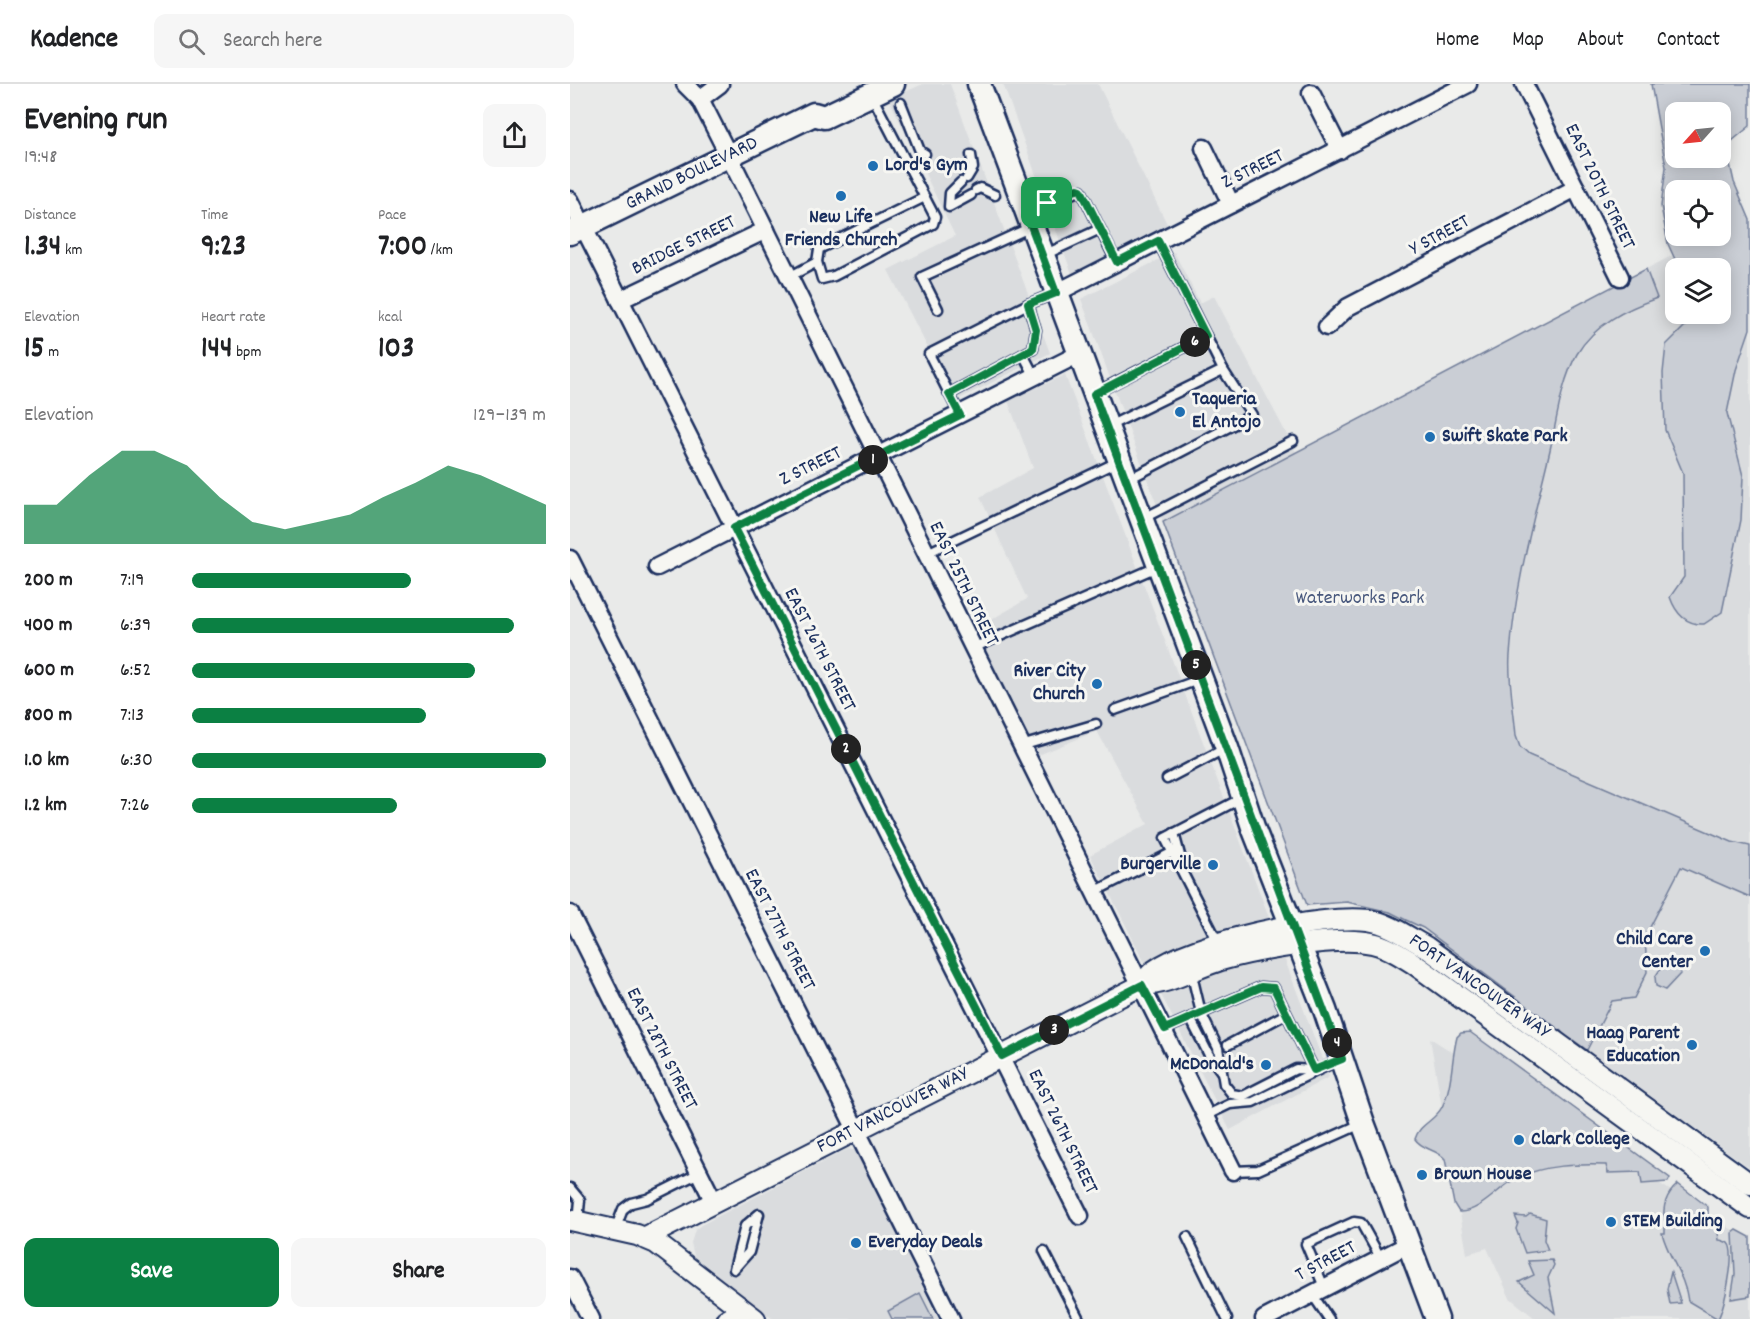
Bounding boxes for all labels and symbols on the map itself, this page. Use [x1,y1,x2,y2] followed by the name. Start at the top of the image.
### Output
[1665,102,1731,168] north arrow
[1556,119,1642,255] street label: EAST 20TH STREET
[621,130,763,218] street label: GRAND BOULEVARD
[1217,143,1289,197] street label: Z STREET
[885,152,968,180] place label: Lord's Gym
[866,159,880,173] marker: Lord's Gym
[1021,177,1072,228] pin
[834,189,848,203] marker: New Life Friends Church
[785,204,897,255] place label: New Life Friends Church
[1405,208,1475,264] street label: Y STREET
[627,209,741,283] street label: BRIDGE STREET
[1180,327,1210,357] pin: 6
[1192,386,1261,437] place label: Taqueria El Antojo
[1173,405,1187,419] marker: Taqueria El Antojo
[1442,423,1568,451] place label: Swift Skate Park
[1423,430,1437,444] marker: Swift Skate Park
[775,440,847,494] street label: Z STREET
[858,445,888,475] pin: 1
[921,517,1005,651] street label: EAST 25TH STREET
[776,583,862,717] street label: EAST 26TH STREET
[1296,585,1424,613] park label: Waterworks Park
[1181,650,1211,680] pin: 5
[1013,658,1086,709] place label: River City Church
[1090,677,1104,691] marker: River City Church
[831,734,861,764] pin: 2
[1120,851,1201,879] place label: Burgerville
[1206,858,1220,872] marker: Burgerville
[736,864,822,996] street label: EAST 27TH STREET
[1616,926,1694,977] place label: Child Care Center
[1403,928,1556,1047] street label: FORT VANCOUVER WAY
[1698,944,1712,958] marker: Child Care Center
[618,983,704,1115] street label: EAST 28TH STREET
[1039,1015,1069,1045] pin: 3
[1586,1020,1681,1071] place label: Haag Parent Education
[1322,1028,1352,1058] pin: 4
[1685,1038,1699,1052] marker: Haag Parent Education
[1170,1051,1254,1079] place label: McDonald's
[1259,1058,1273,1072] marker: McDonald's
[812,1060,974,1161] street label: FORT VANCOUVER WAY
[1020,1065,1104,1199] street label: EAST 26TH STREET
[1531,1126,1630,1154] place label: Clark College
[1512,1133,1526,1147] marker: Clark College
[1434,1161,1532,1189] place label: Brown House
[1415,1168,1429,1182] marker: Brown House
[1623,1208,1723,1236] place label: STEM Building
[1604,1215,1618,1229] marker: STEM Building
[868,1229,983,1257] place label: Everyday Deals
[1291,1234,1361,1290] street label: T STREET
[849,1236,863,1250] marker: Everyday Deals

